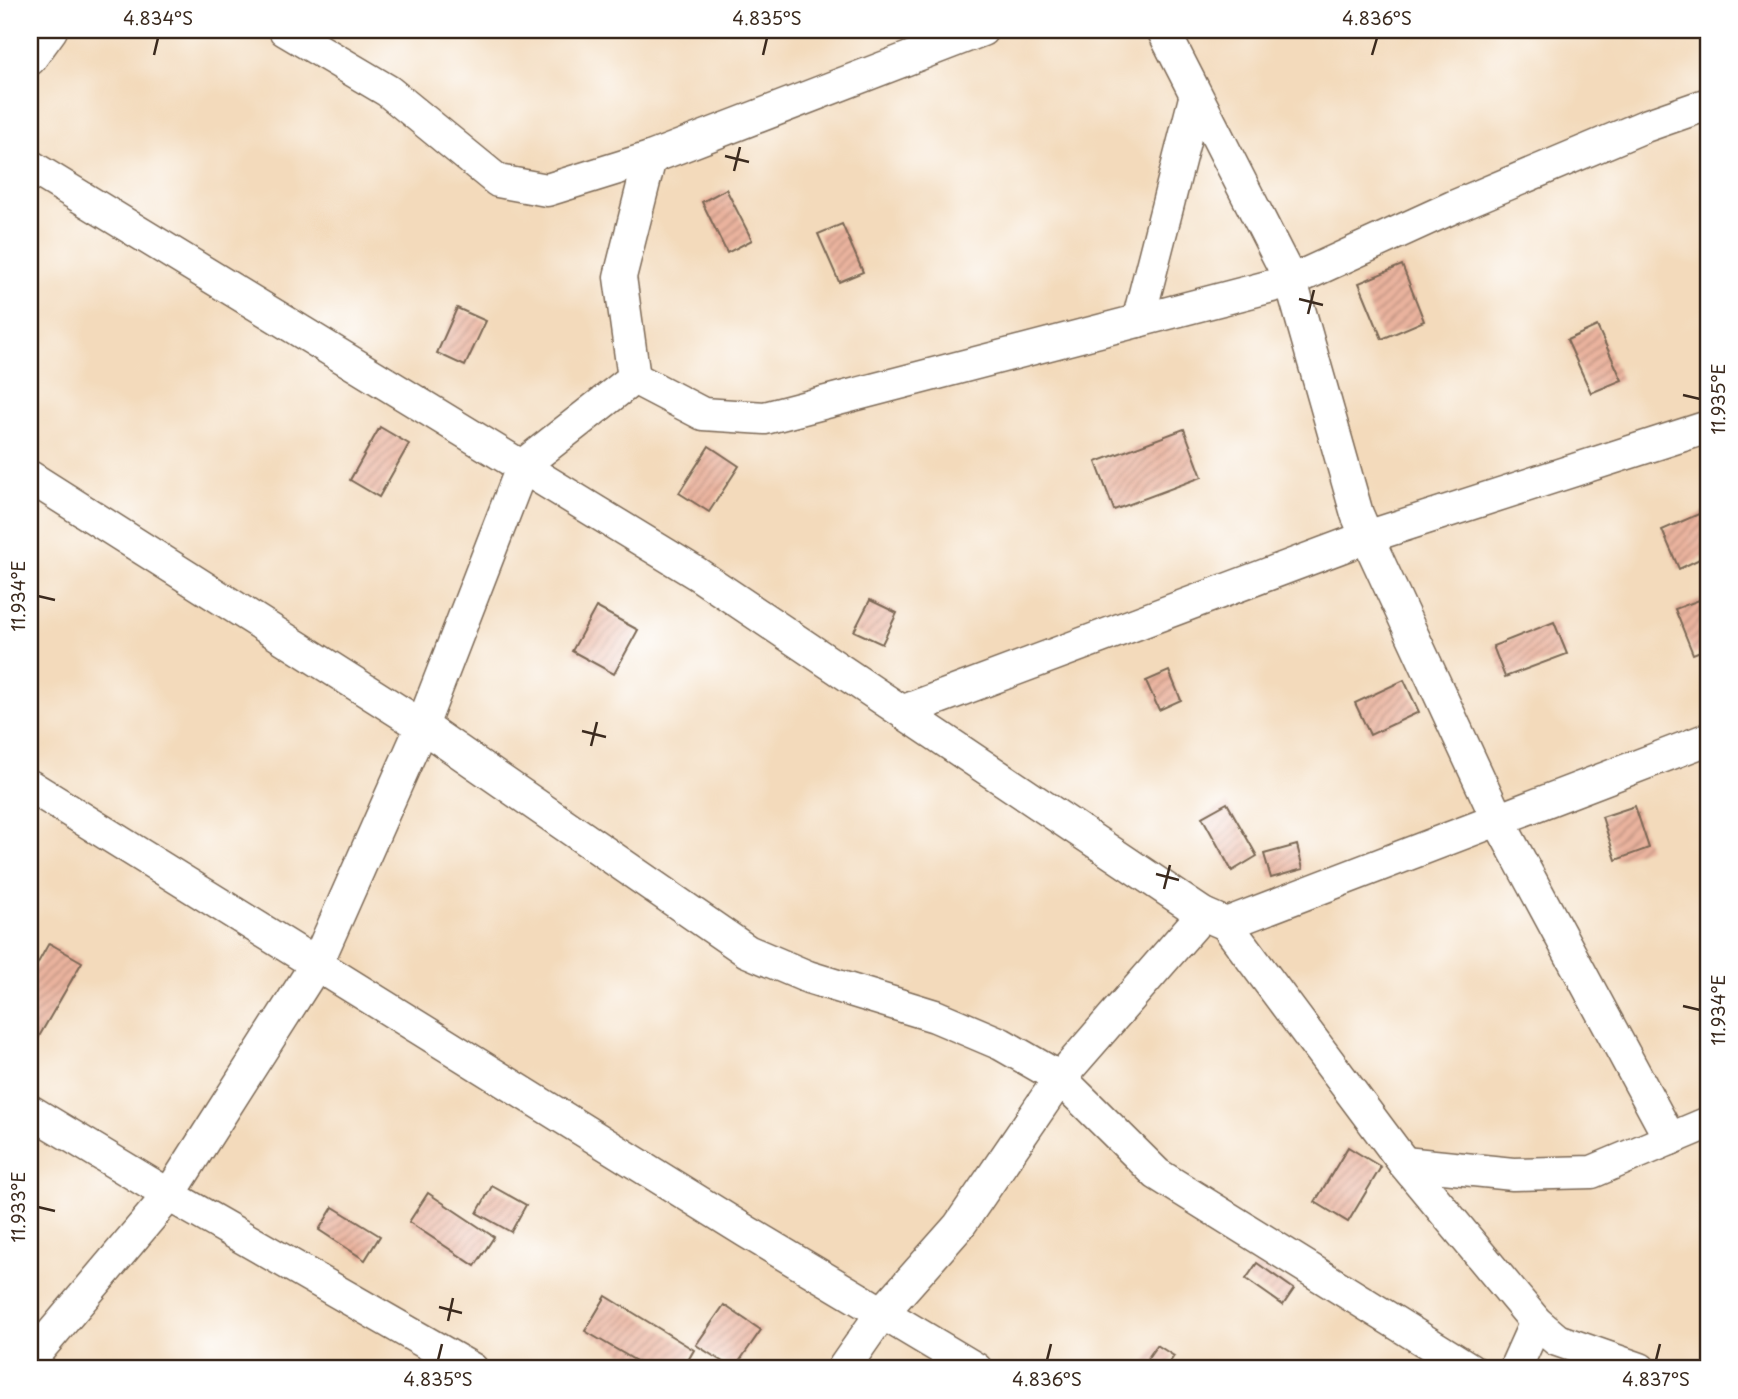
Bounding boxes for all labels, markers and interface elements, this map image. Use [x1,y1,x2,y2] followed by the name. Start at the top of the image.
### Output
[123,4,193,31] text: 4.834°S
[732,4,802,31] text: 4.835°S
[1342,4,1412,31] text: 4.836°S
[1704,363,1731,435] text: 11.935°E
[4,560,31,632] text: 11.934°E
[1704,974,1731,1046] text: 11.934°E
[4,1172,31,1242] text: 11.933°E
[403,1365,473,1392] text: 4.835°S
[1012,1365,1082,1392] text: 4.836°S
[1622,1365,1690,1392] text: 4.837°S

